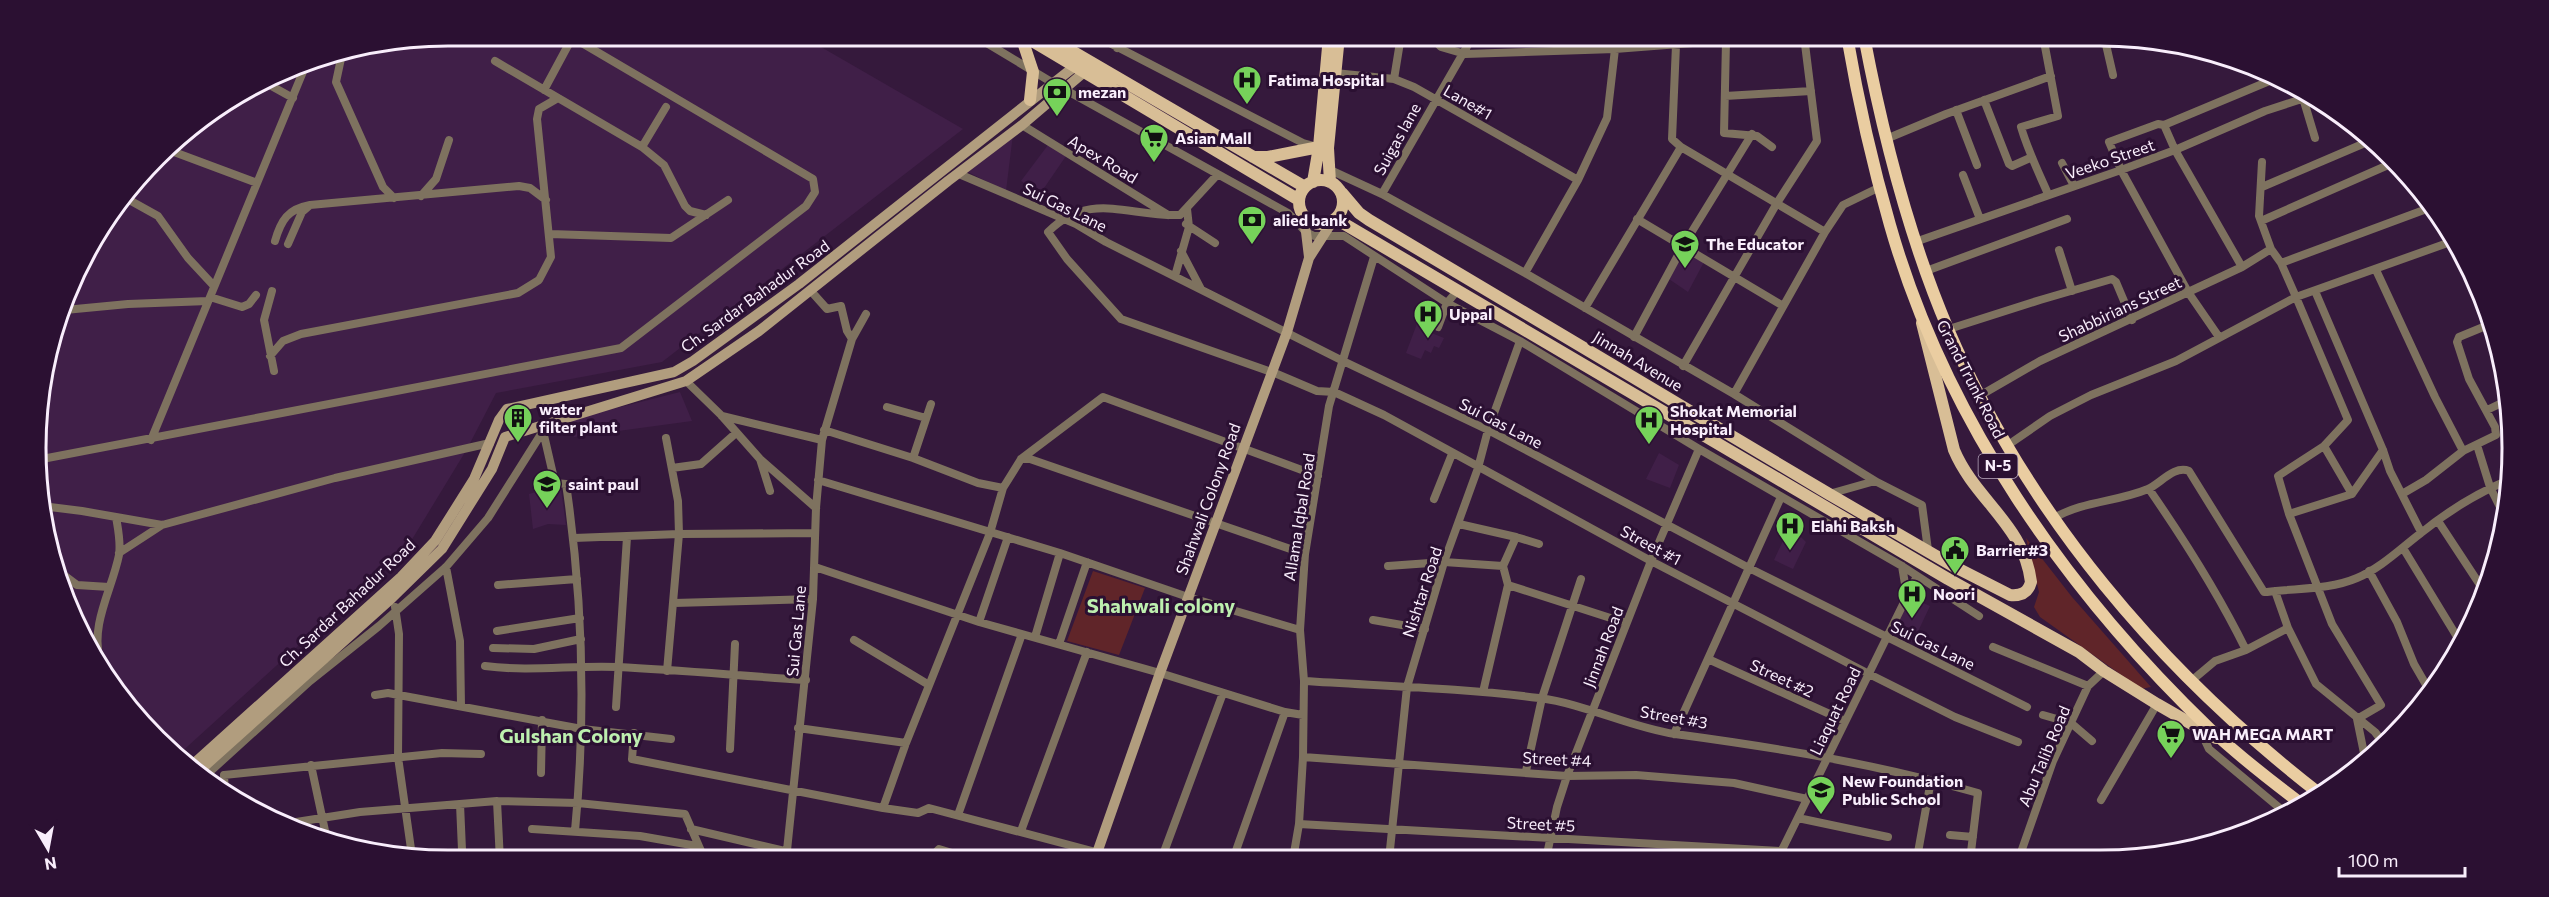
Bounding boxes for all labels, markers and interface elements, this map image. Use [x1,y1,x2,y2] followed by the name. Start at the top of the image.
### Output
[1231,64,1263,106] hospital icon: Fatima Hospital
[1268,70,1384,89] place label: Fatima Hospital
[1041,76,1073,118] bank icon: mezan
[1441,80,1496,123] street label: Lane#1
[1078,82,1126,101] place label: mezan
[1369,99,1424,178] street label: Suigas lane
[1138,122,1170,164] supermarket icon: Asian Mall
[1175,128,1252,147] place label: Asian Mall
[1065,130,1142,187] street label: Apex Road
[2063,134,2157,183] street label: Veeko Street
[1020,178,1110,235] street label: Sui Gas Lane
[1236,204,1268,246] bank icon: alied bank
[1273,210,1348,229] place label: alied bank
[1669,228,1701,270] school or university icon: The Educator
[1706,234,1805,253] place label: The Educator
[677,235,833,356] street label: Ch. Sardar Bahadur Road
[2055,272,2185,345] street label: Shabbirians Street
[1412,298,1444,340] hospital icon: Uppal
[1449,304,1492,323] place label: Uppal
[1933,316,2009,441] street label: Grand Trunk Road
[1590,326,1686,395] street label: Jinnah Avenue
[1456,393,1546,452] street label: Sui Gas Lane
[539,399,618,436] place label: water filter plant
[1670,401,1797,438] place label: Shokat Memorial Hospital
[502,402,534,444] building icon: water filter plant
[1633,404,1665,446] hospital icon: Shokat Memorial Hospital
[1171,420,1244,577] street label: Shahwali Colony Road
[1279,452,1318,582] street label: Allama Iqbal Road
[1978,454,2018,478] road number: N-5
[531,468,563,510] school or university icon: saint paul
[568,474,639,493] place label: saint paul
[1774,510,1806,552] hospital icon: Elahi Baksh
[1811,516,1895,535] place label: Elahi Baksh
[1618,521,1685,568] street label: Street #1
[1939,534,1971,576] public building icon: Barrier#3
[275,535,419,671] street label: Ch. Sardar Bahadur Road
[1976,540,2048,559] place label: Barrier#3
[1398,544,1445,640] street label: Nishtar Road
[1896,578,1928,620] hospital icon: Noori
[1933,584,1975,603] place label: Noori
[782,585,809,677] street label: Sui Gas Lane
[1087,593,1235,617] district label: Shahwali colony
[1578,604,1627,690] street label: Jinnah Road
[1888,616,1978,673] street label: Sui Gas Lane
[1747,655,1817,701] street label: Street #2
[1805,664,1864,758] street label: Liaquat Road
[1639,701,1709,732] street label: Street #3
[2014,702,2073,809] street label: Abu Talib Road
[2155,718,2187,760] supermarket icon: WAH MEGA MART
[499,723,643,747] district label: Gulshan Colony
[2192,724,2333,743] place label: WAH MEGA MART
[1522,747,1592,770] street label: Street #4
[1842,771,1963,808] place label: New Foundation Public School
[1805,774,1837,816] school or university icon: New Foundation Public School
[1506,812,1576,835] street label: Street #5
[18,819,78,879] north arrow
[2339,840,2465,878] scale bar
[2348,849,2398,871] text: 100 m
[43,854,58,875] text: N

